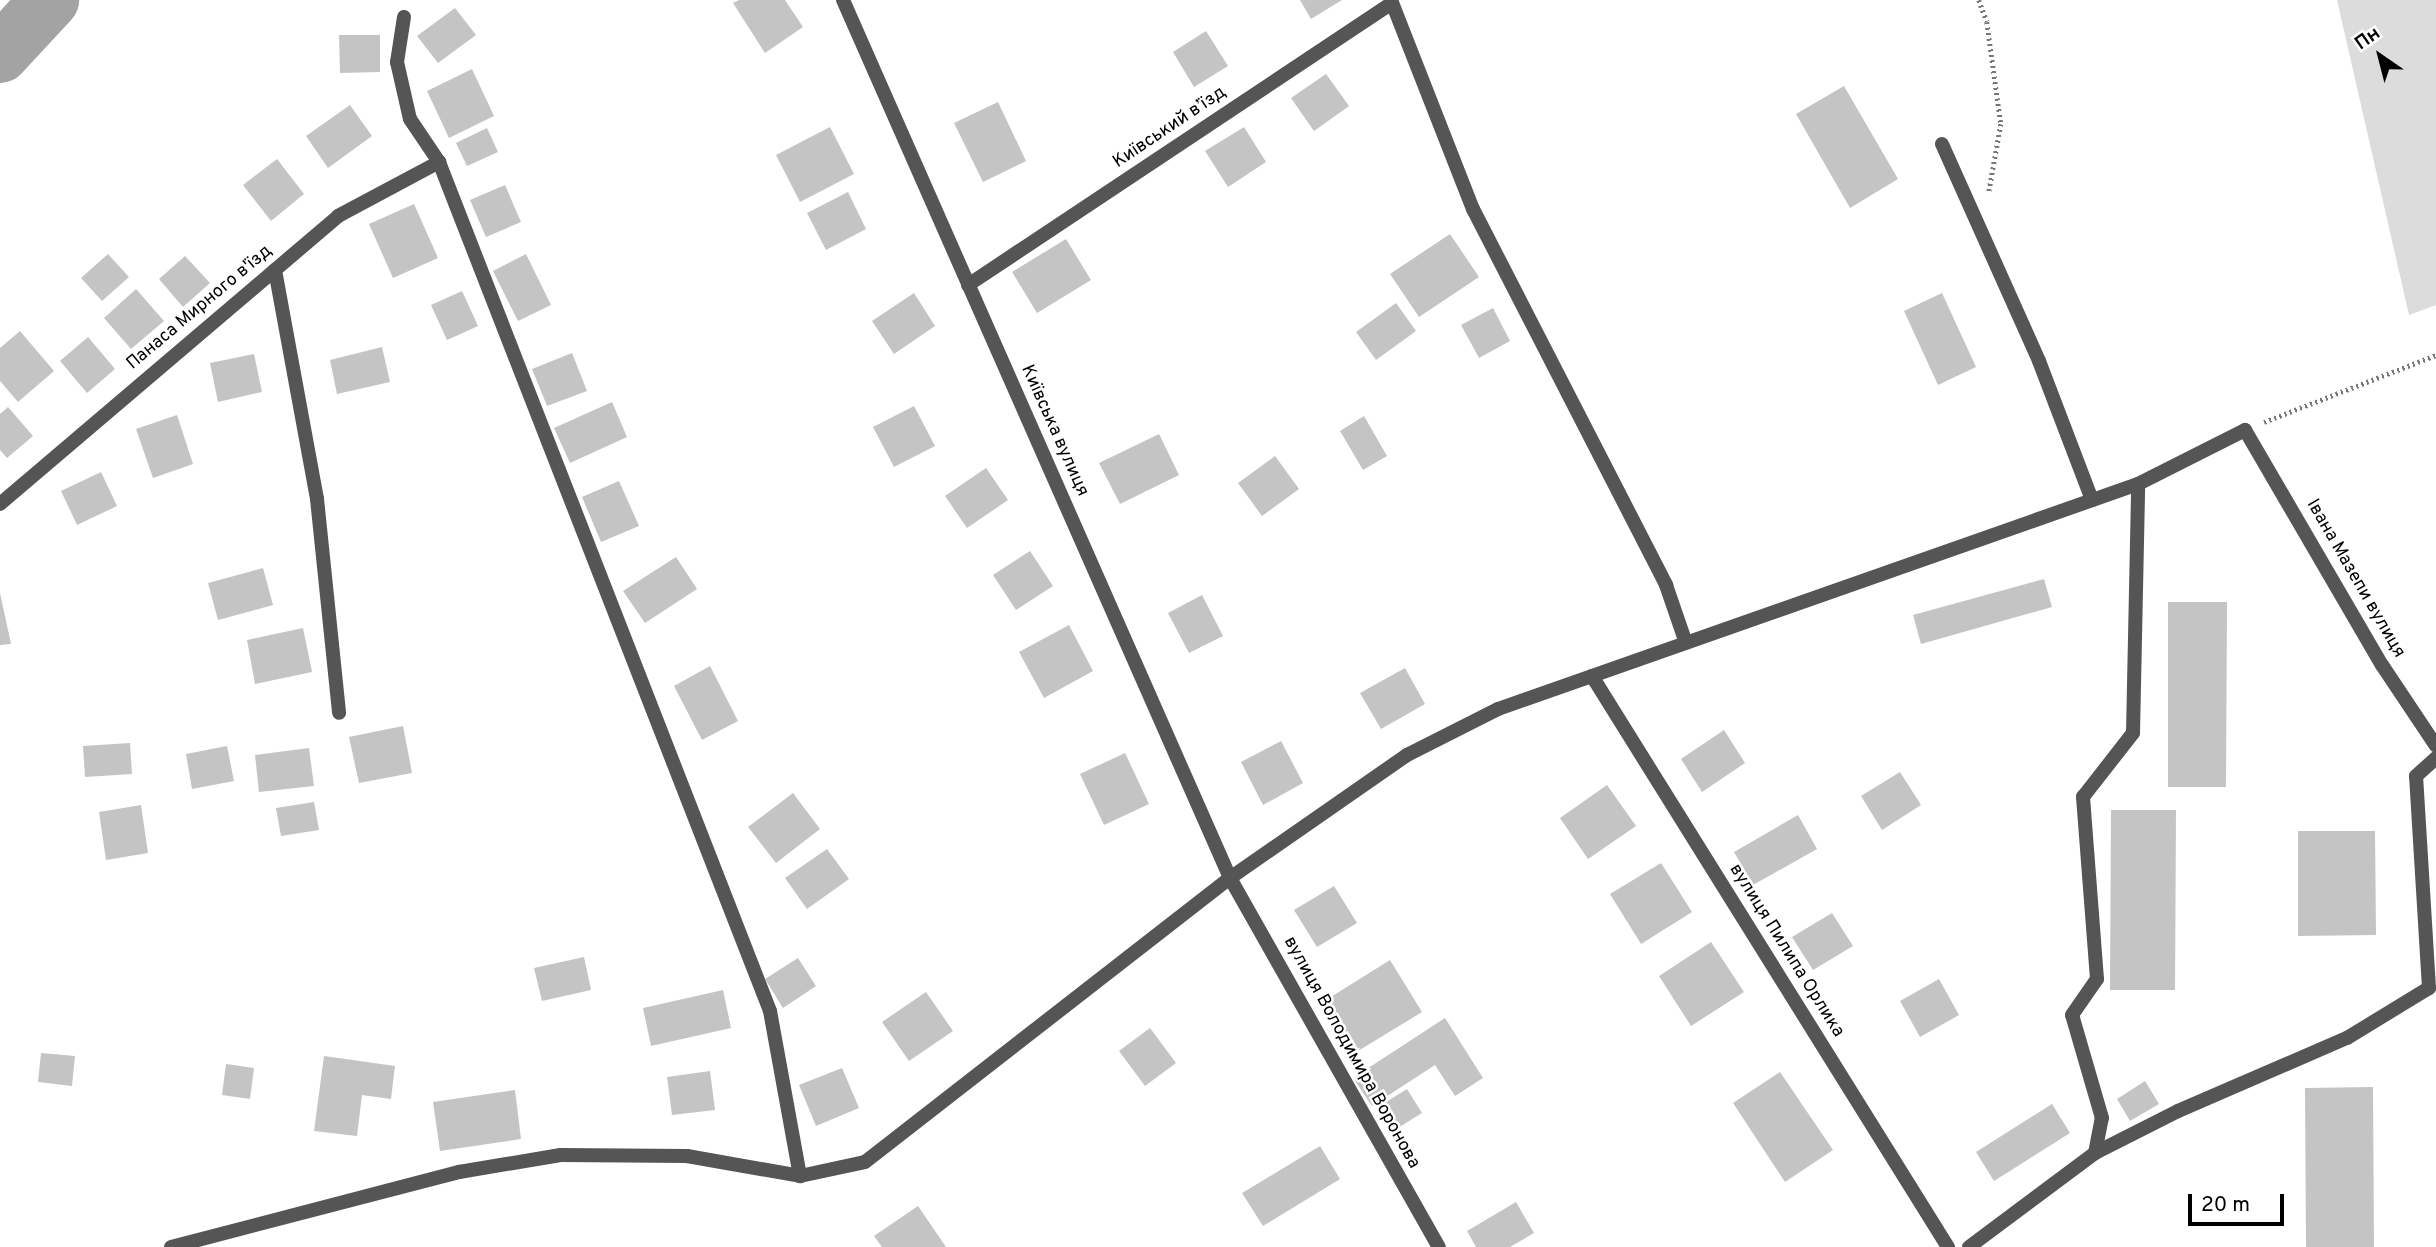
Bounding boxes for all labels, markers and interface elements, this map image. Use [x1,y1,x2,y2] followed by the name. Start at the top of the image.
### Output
[2345,21,2415,91] north arrow
[2351,22,2385,56] text: Пн
[1109,82,1231,174] street label: Київський в’їзд
[123,241,277,375] street label: Панаса Мирного в'їзд
[1015,362,1093,500] street label: Київська вулиця
[2301,496,2409,662] street label: Івана Мазепи вулиця
[1724,860,1848,1042] street label: вулиця Пилипа Орлика
[1278,933,1424,1173] street label: вулиця Володимира Воронова
[2191,1180,2287,1224] scale bar
[2201,1192,2250,1219] text: 20 m

